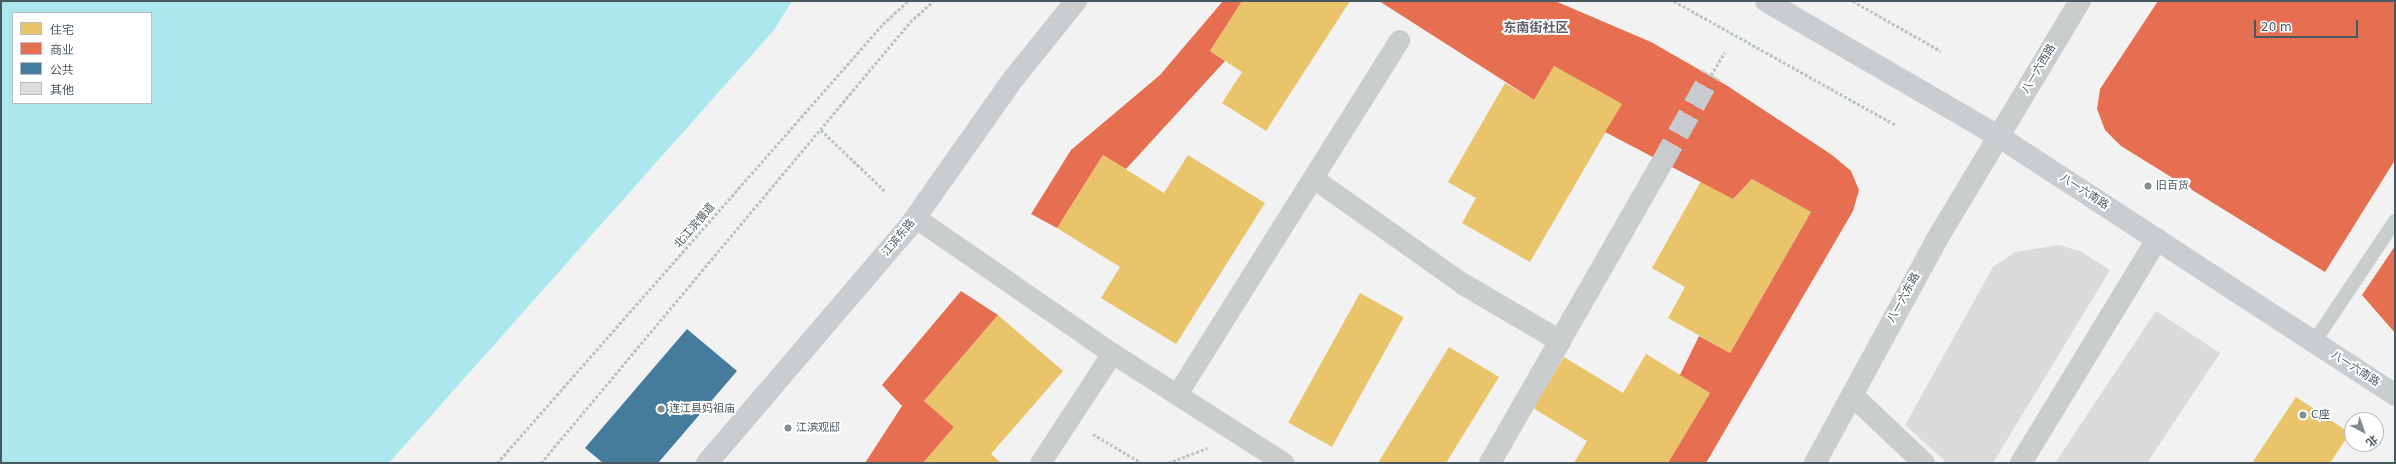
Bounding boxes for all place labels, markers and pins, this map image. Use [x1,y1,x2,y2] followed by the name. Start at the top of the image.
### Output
[2156,179,2189,193] place label: 旧百货
[2143,181,2153,191] marker: 旧百货
[669,402,735,416] place label: 连江县妈祖庙
[656,404,666,414] marker: 连江县妈祖庙
[2311,408,2330,422] place label: C座
[2298,410,2308,420] marker: C座
[796,421,840,435] place label: 江滨观邸
[783,423,793,433] marker: 江滨观邸

